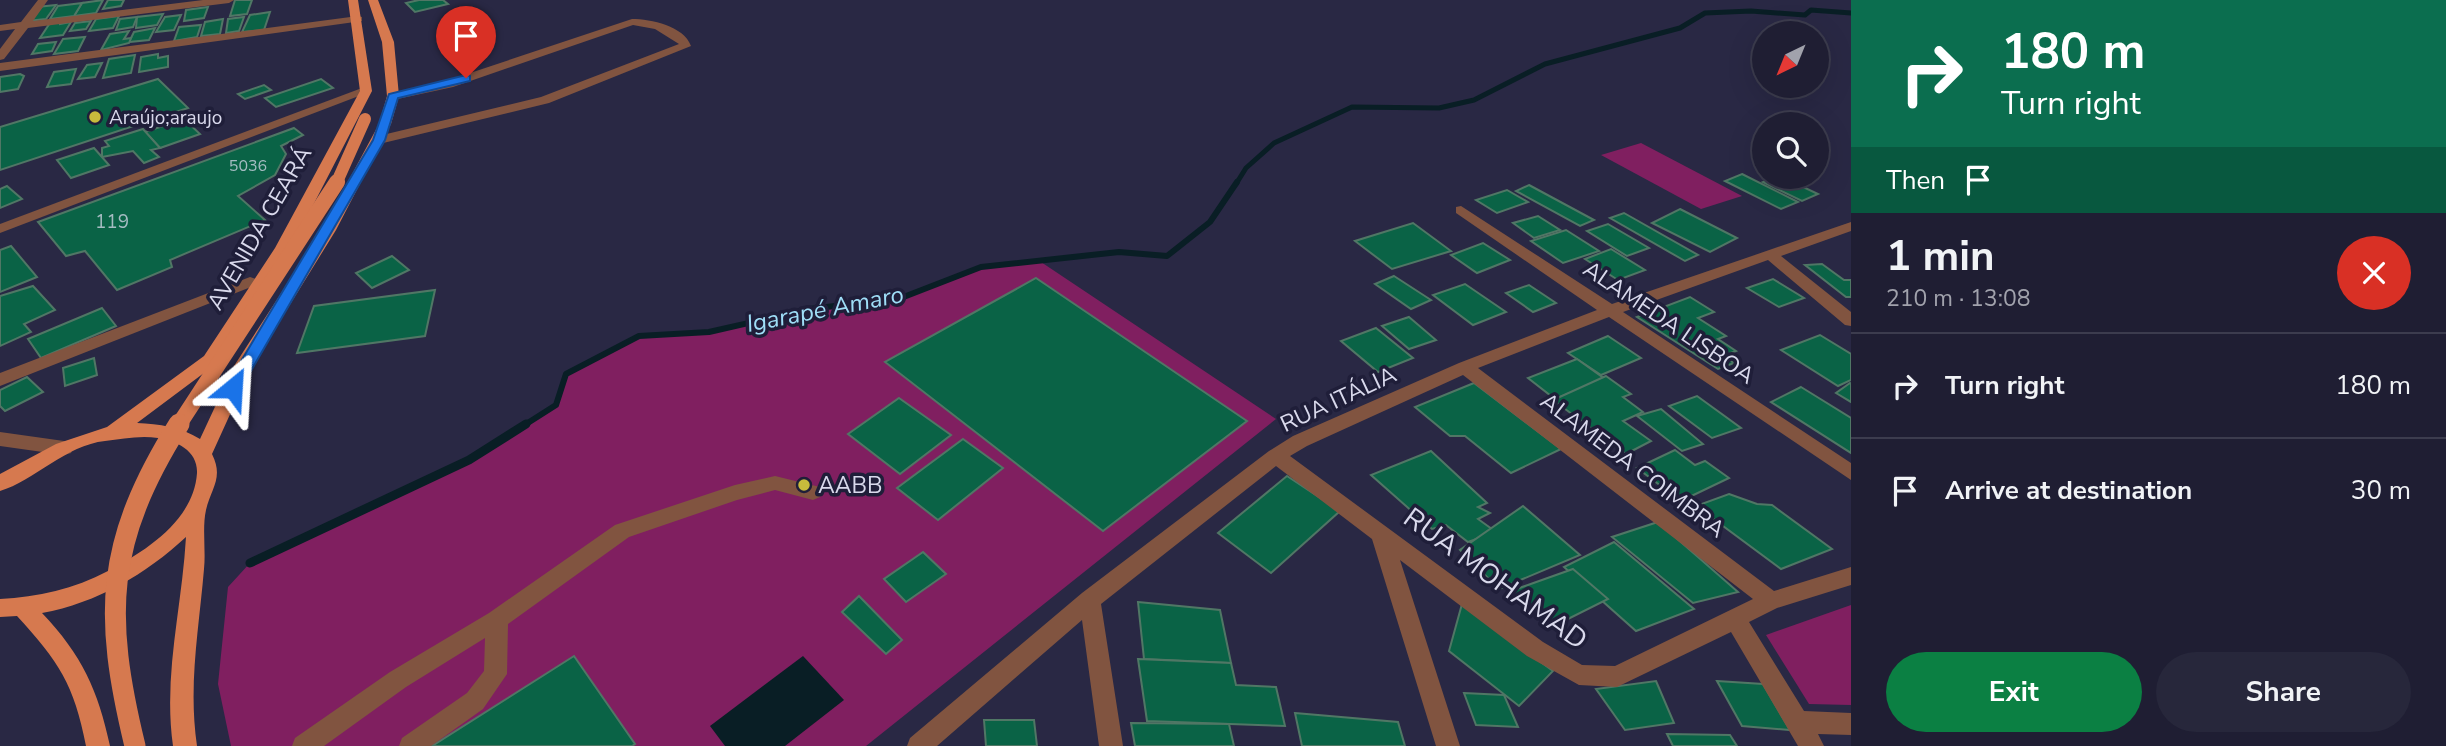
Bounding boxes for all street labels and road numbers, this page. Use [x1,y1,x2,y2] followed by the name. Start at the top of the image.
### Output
[200,140,319,316] street label: AVENIDA CEARÁ
[1577,254,1761,391] street label: ALAMEDA LISBOA
[1275,359,1401,440] street label: RUA ITÁLIA
[1534,386,1732,545] street label: ALAMEDA COIMBRA
[1396,499,1595,659] street label: RUA MOHAMAD

